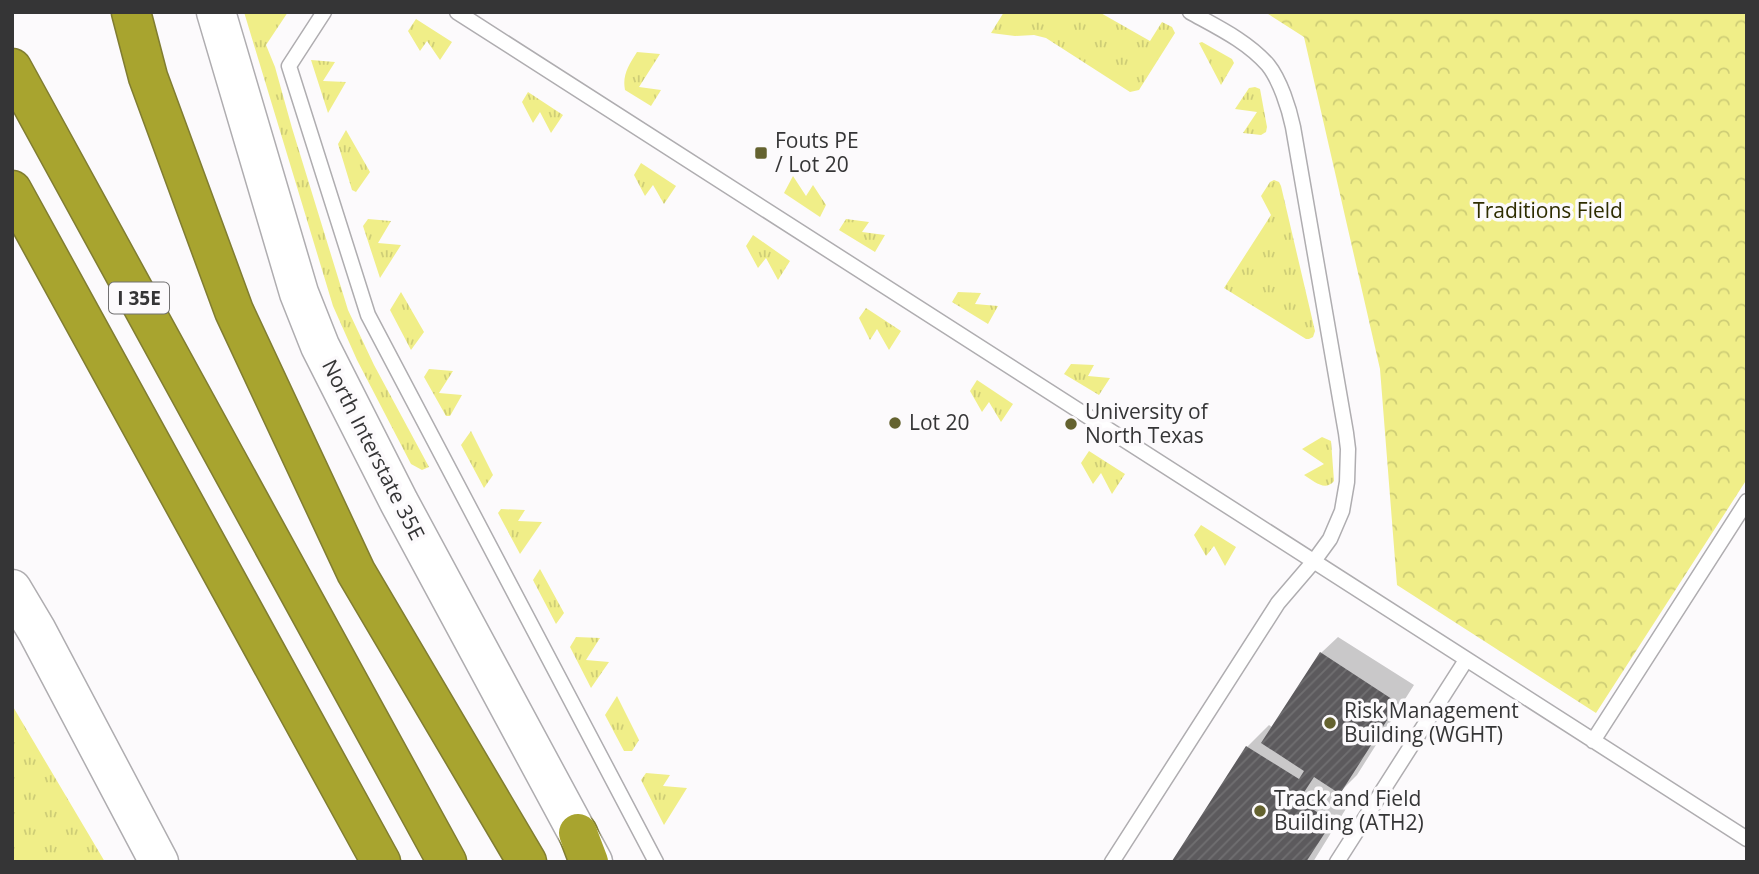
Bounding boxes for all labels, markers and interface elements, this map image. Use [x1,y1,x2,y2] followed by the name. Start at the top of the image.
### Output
[775,126,859,178] place label: Fouts PE / Lot 20
[753,145,769,161] marker: Fouts PE / Lot 20
[1473,196,1623,224] park label: Traditions Field
[109,282,169,314] road number: I 35E
[316,355,432,545] street label: North Interstate 35E
[1085,397,1210,449] place label: University of North Texas
[909,408,970,436] place label: Lot 20
[887,415,903,431] marker: Lot 20
[1063,416,1079,432] marker: University of North Texas
[1344,696,1519,748] place label: Risk Management Building (WGHT)
[1322,715,1338,731] marker: Risk Management Building (WGHT)
[1274,784,1424,836] place label: Track and Field Building (ATH2)
[1252,803,1268,819] marker: Track and Field Building (ATH2)

